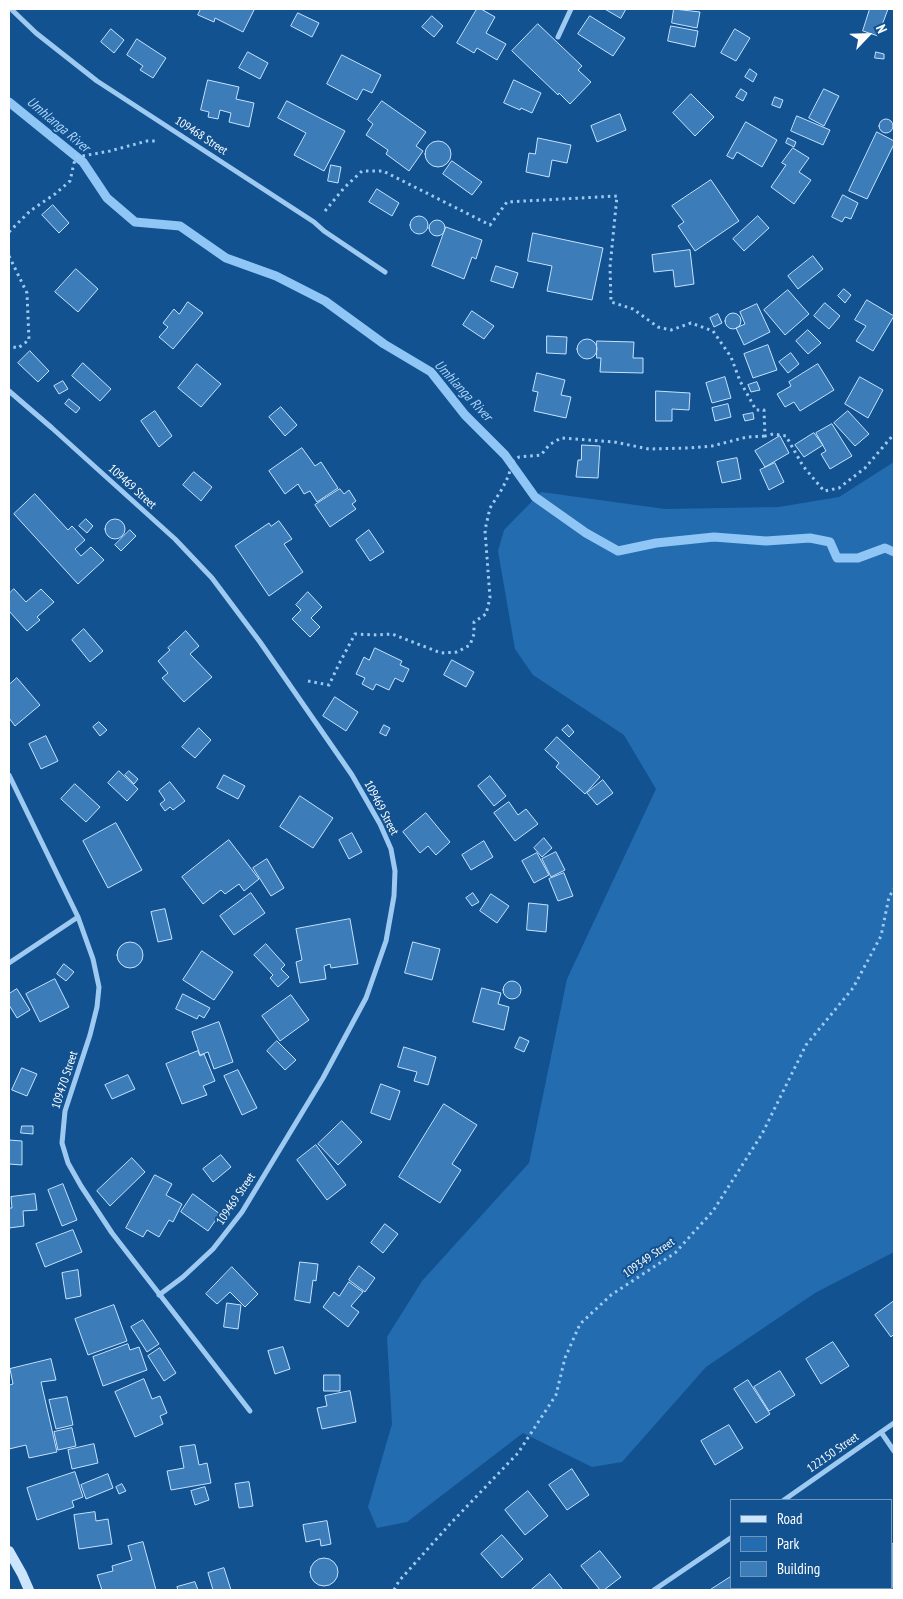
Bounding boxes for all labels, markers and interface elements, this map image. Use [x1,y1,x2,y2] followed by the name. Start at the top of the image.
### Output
[843,10,893,60] north arrow
[872,22,891,36] text: N
[23,94,93,156] water label: Umhlanga River
[172,114,230,158] street label: 109468 Street
[431,357,495,425] water label: Umhlanga River
[105,462,159,512] street label: 109469 Street
[361,778,401,838] street label: 109469 Street
[49,1049,81,1111] street label: 109470 Street
[213,1170,259,1228] street label: 109469 Street
[620,1235,678,1281] street label: 109349 Street
[804,1430,862,1476] street label: 122150 Street
[730,1499,893,1589] legend
[777,1509,803,1528] text: Road
[777,1534,799,1553] text: Park
[777,1559,820,1578] text: Building

